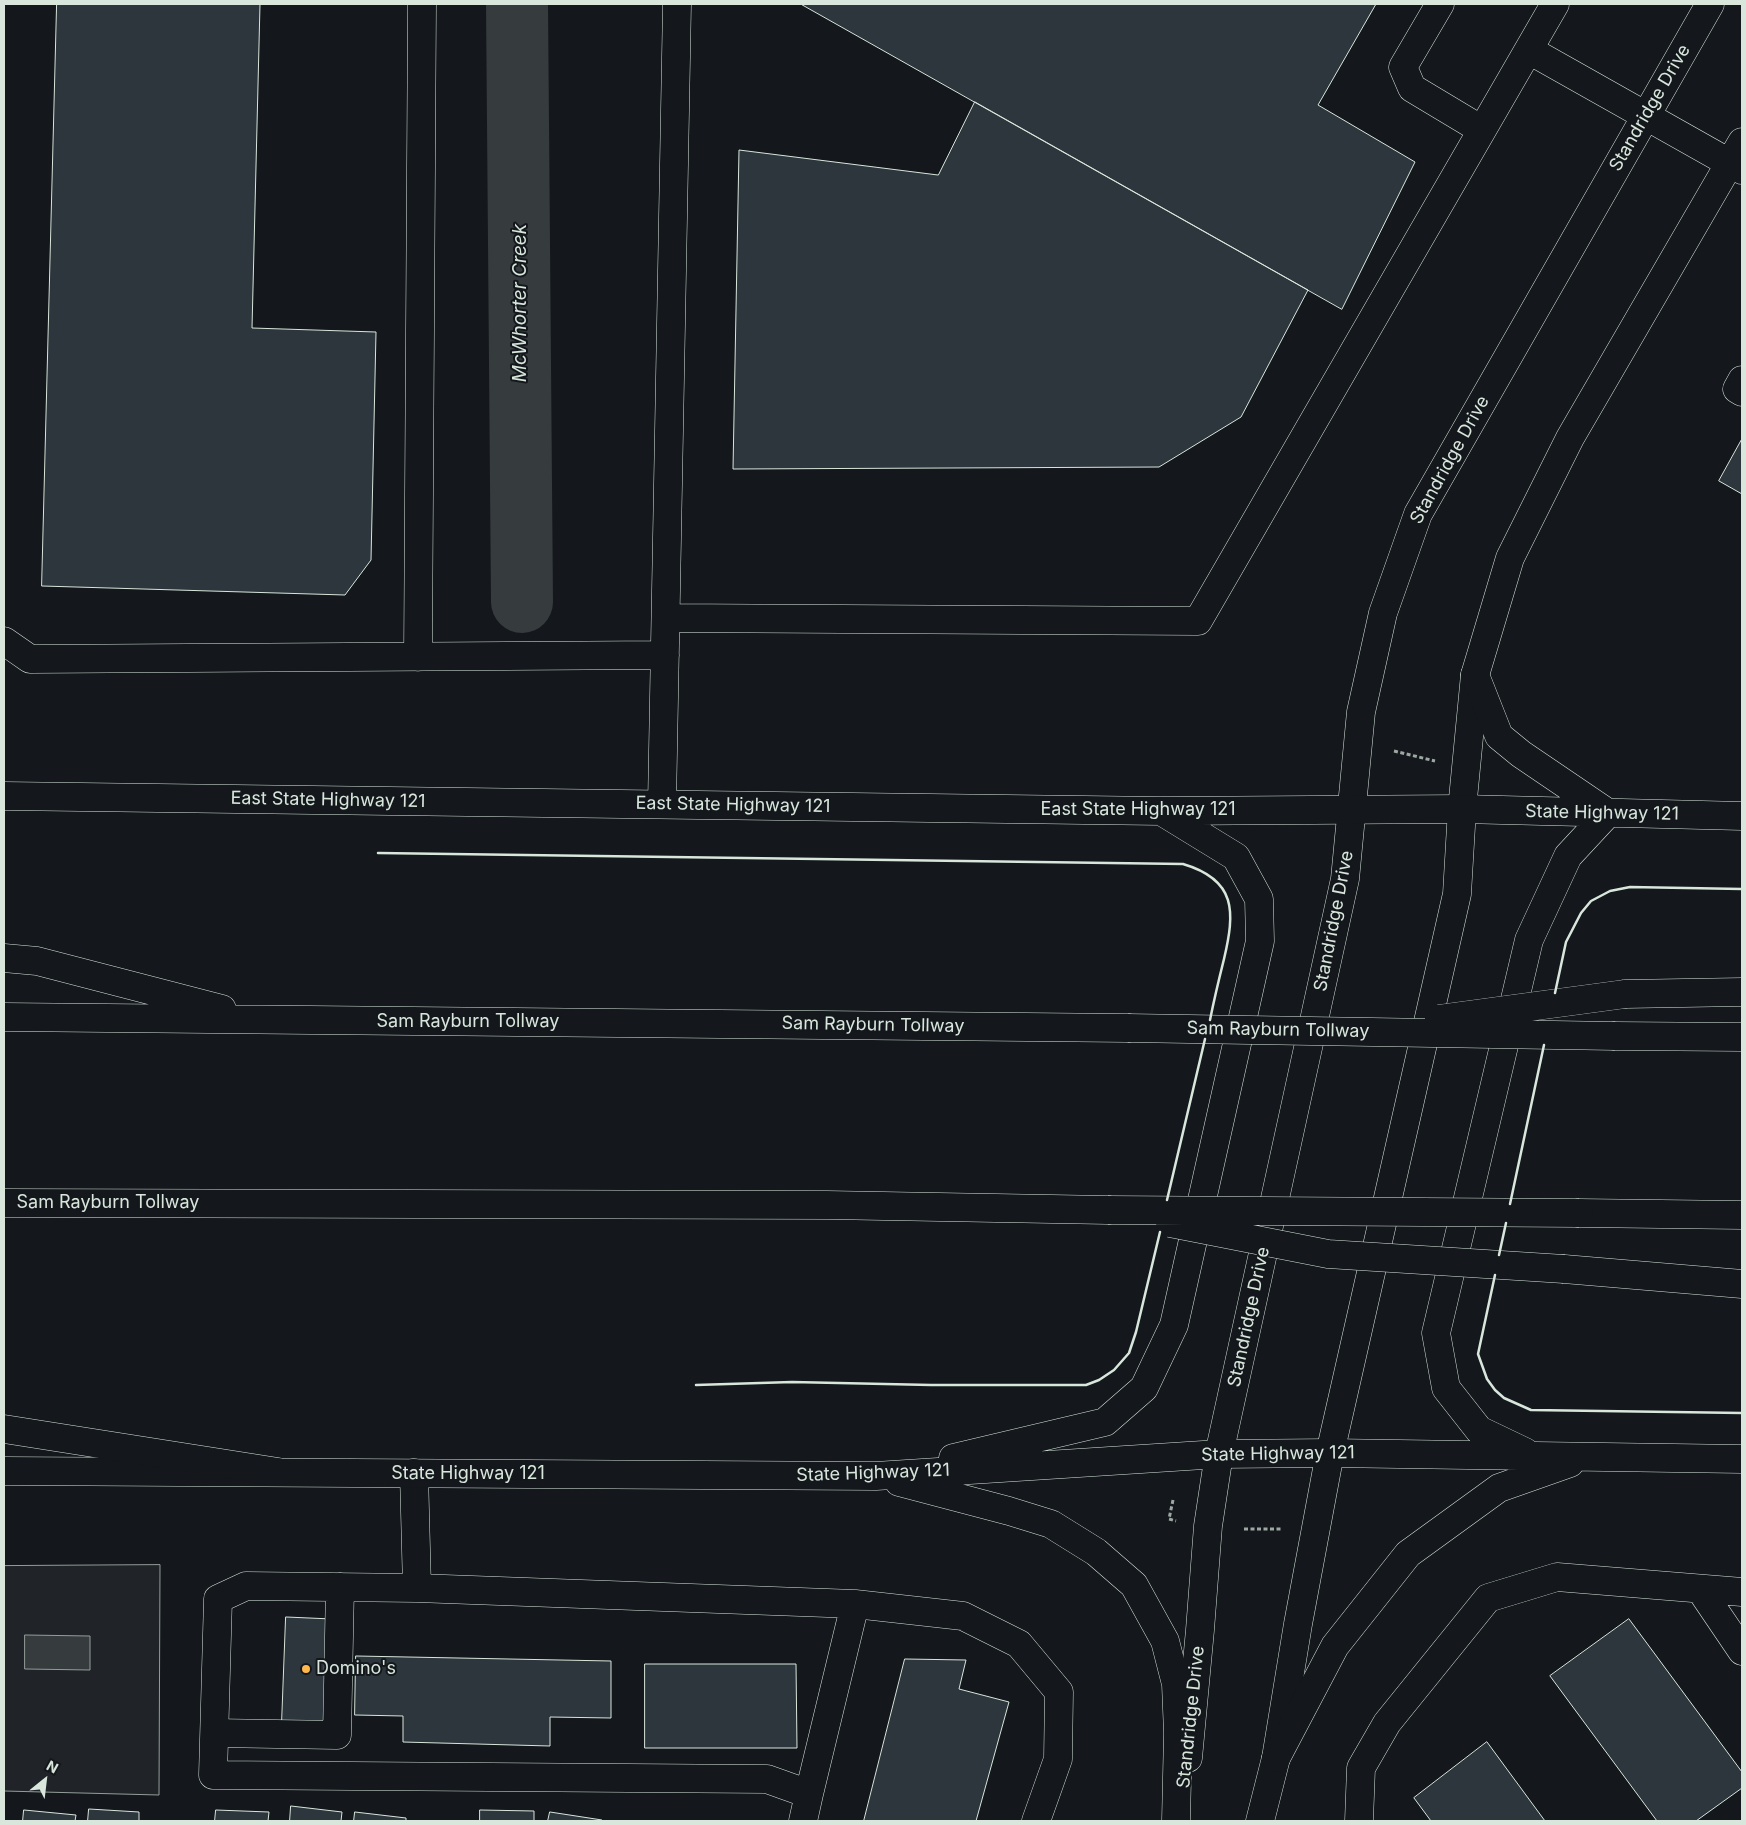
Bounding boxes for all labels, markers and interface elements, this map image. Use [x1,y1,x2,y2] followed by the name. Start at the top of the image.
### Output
[1605,41,1695,175] street label: Standridge Drive
[509,224,531,382] water label: McWhorter Creek
[1406,392,1494,528] street label: Standridge Drive
[230,787,426,813] street label: East State Highway 121
[635,792,831,818] street label: East State Highway 121
[1040,799,1236,821] street label: East State Highway 121
[1525,801,1679,825] street label: State Highway 121
[1310,849,1358,993] street label: Standridge Drive
[377,1011,559,1033] street label: Sam Rayburn Tollway
[781,1013,965,1037] street label: Sam Rayburn Tollway
[1186,1018,1370,1042] street label: Sam Rayburn Tollway
[17,1192,199,1214] street label: Sam Rayburn Tollway
[1224,1245,1274,1389] street label: Standridge Drive
[1201,1442,1355,1466] street label: State Highway 121
[796,1460,950,1486] street label: State Highway 121
[391,1463,545,1485] street label: State Highway 121
[1173,1645,1209,1789] street label: Standridge Drive
[316,1658,396,1680] place label: Domino's
[300,1663,312,1675] marker: Domino's
[20,1755,70,1805] north arrow
[44,1756,61,1776] text: N

